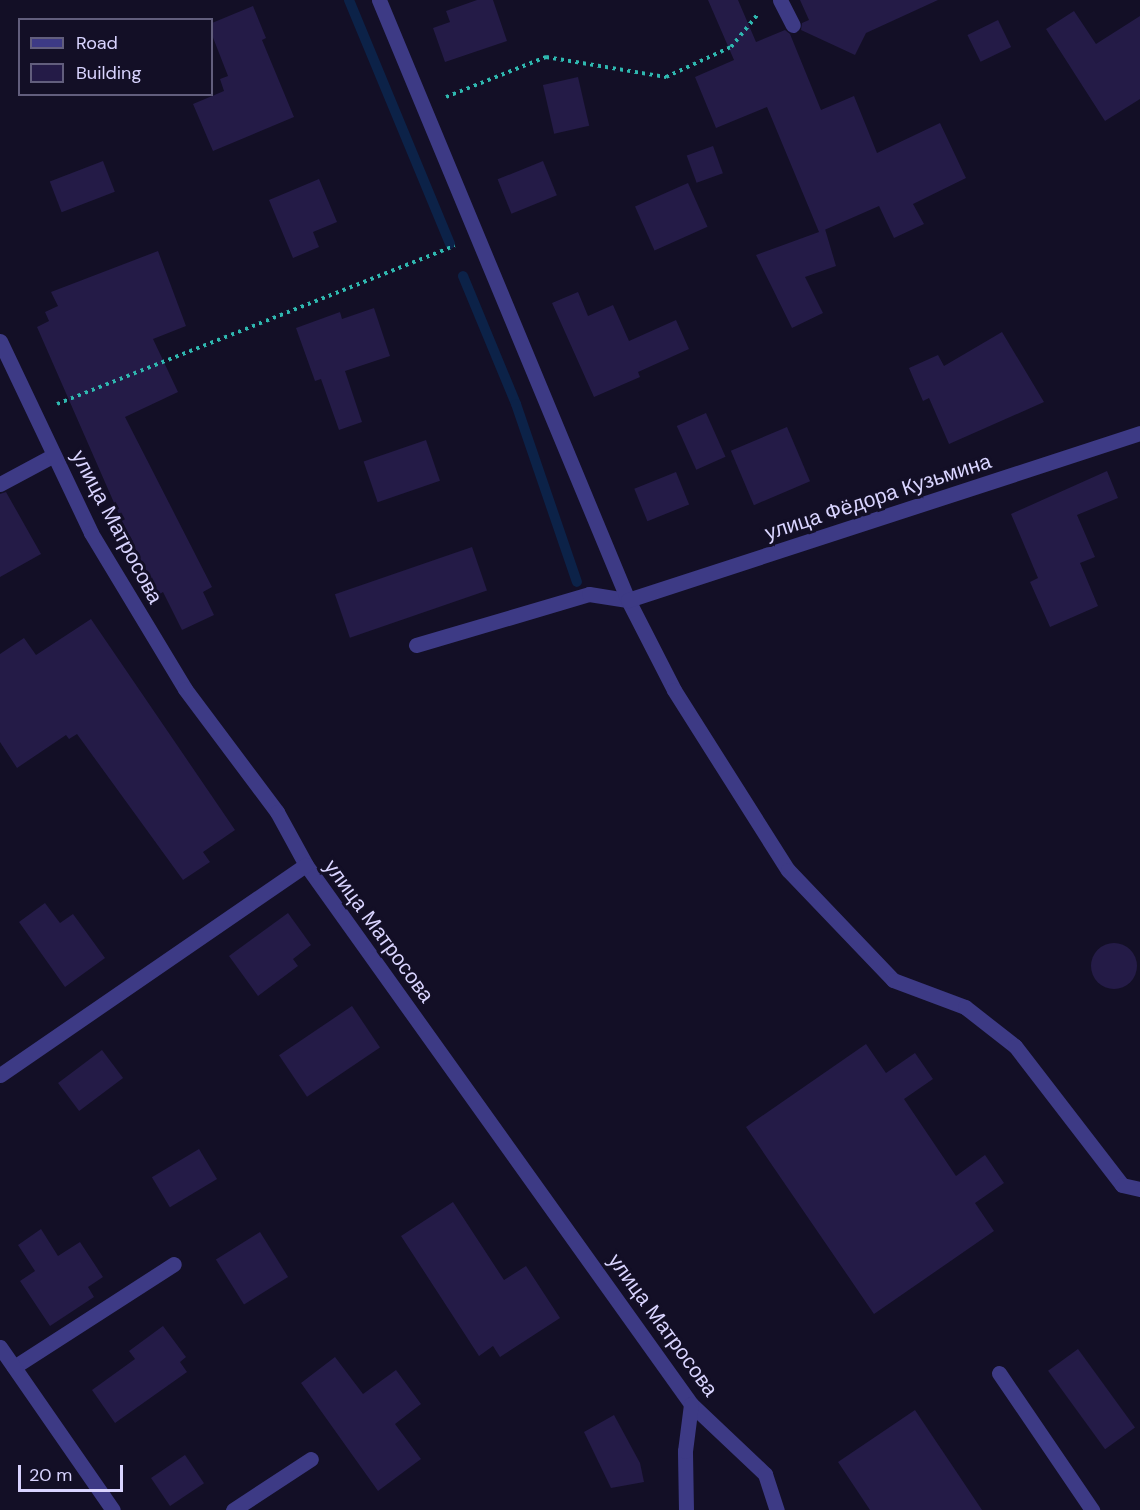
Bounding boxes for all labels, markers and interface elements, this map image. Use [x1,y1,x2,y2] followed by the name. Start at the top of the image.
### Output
[18,18,213,96] legend
[76,31,118,55] text: Road
[76,61,141,85] text: Building
[66,446,168,608] street label: улица Матросова
[762,448,994,546] street label: улица Фёдора Кузьмина
[319,855,439,1007] street label: улица Матросова
[603,1249,723,1401] street label: улица Матросова
[21,1453,126,1491] scale bar
[29,1463,72,1487] text: 20 m

